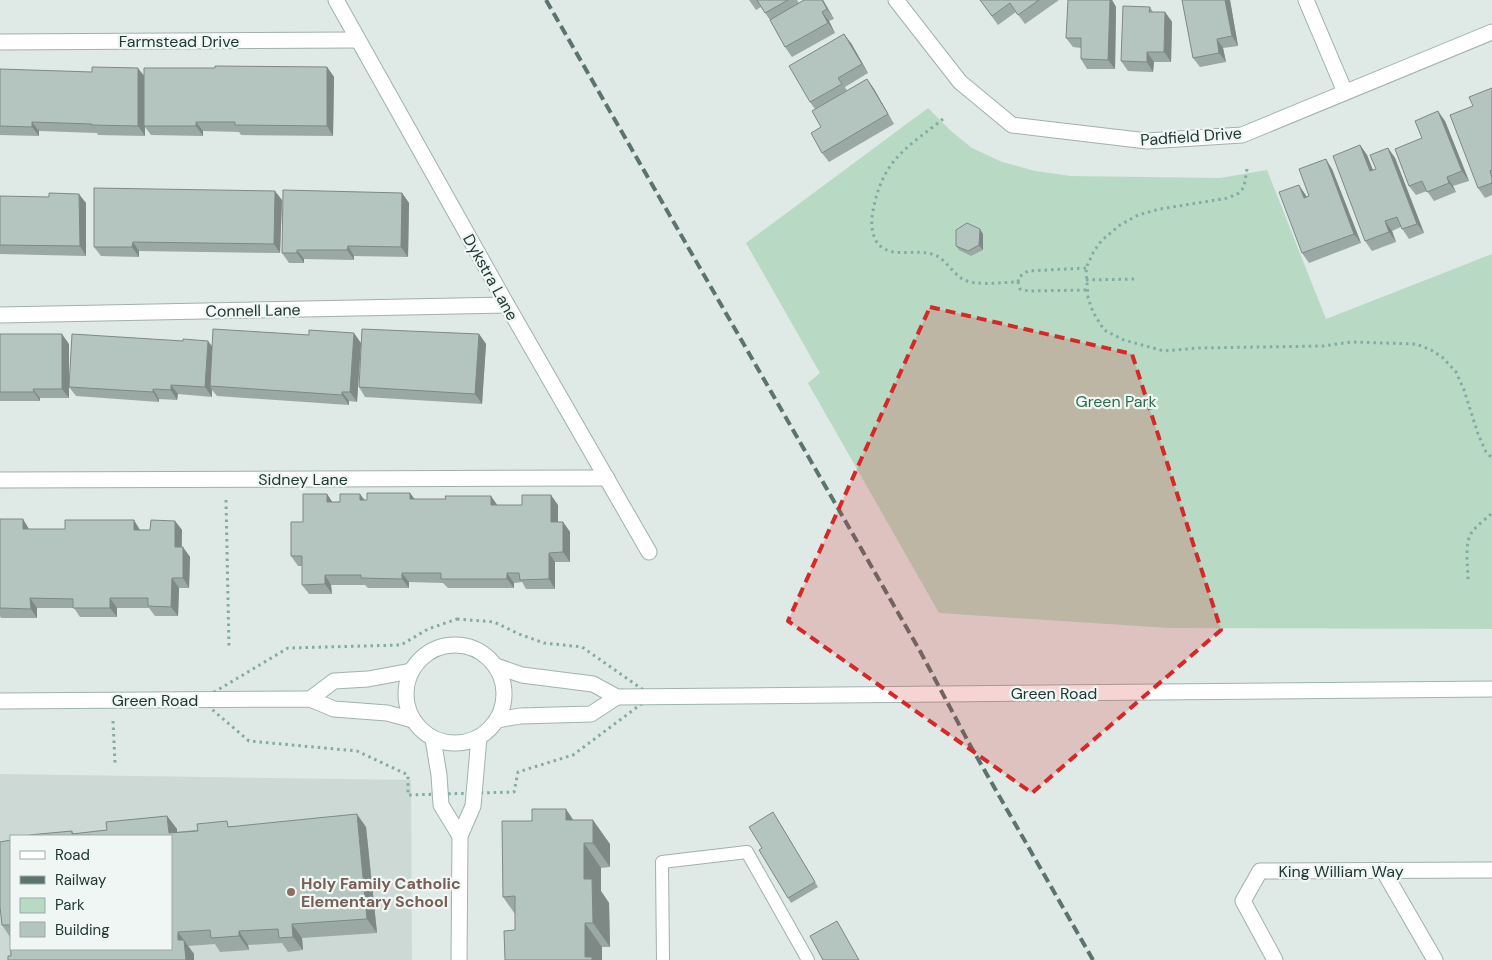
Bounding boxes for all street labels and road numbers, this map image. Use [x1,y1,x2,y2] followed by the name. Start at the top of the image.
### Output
[119,31,239,52] street label: Farmstead Drive
[1140,122,1242,151] street label: Padfield Drive
[458,230,523,324] street label: Dykstra Lane
[205,299,301,322] street label: Connell Lane
[258,469,348,490] street label: Sidney Lane
[1011,683,1097,704] street label: Green Road
[112,690,198,711] street label: Green Road
[1278,861,1404,882] street label: King William Way

